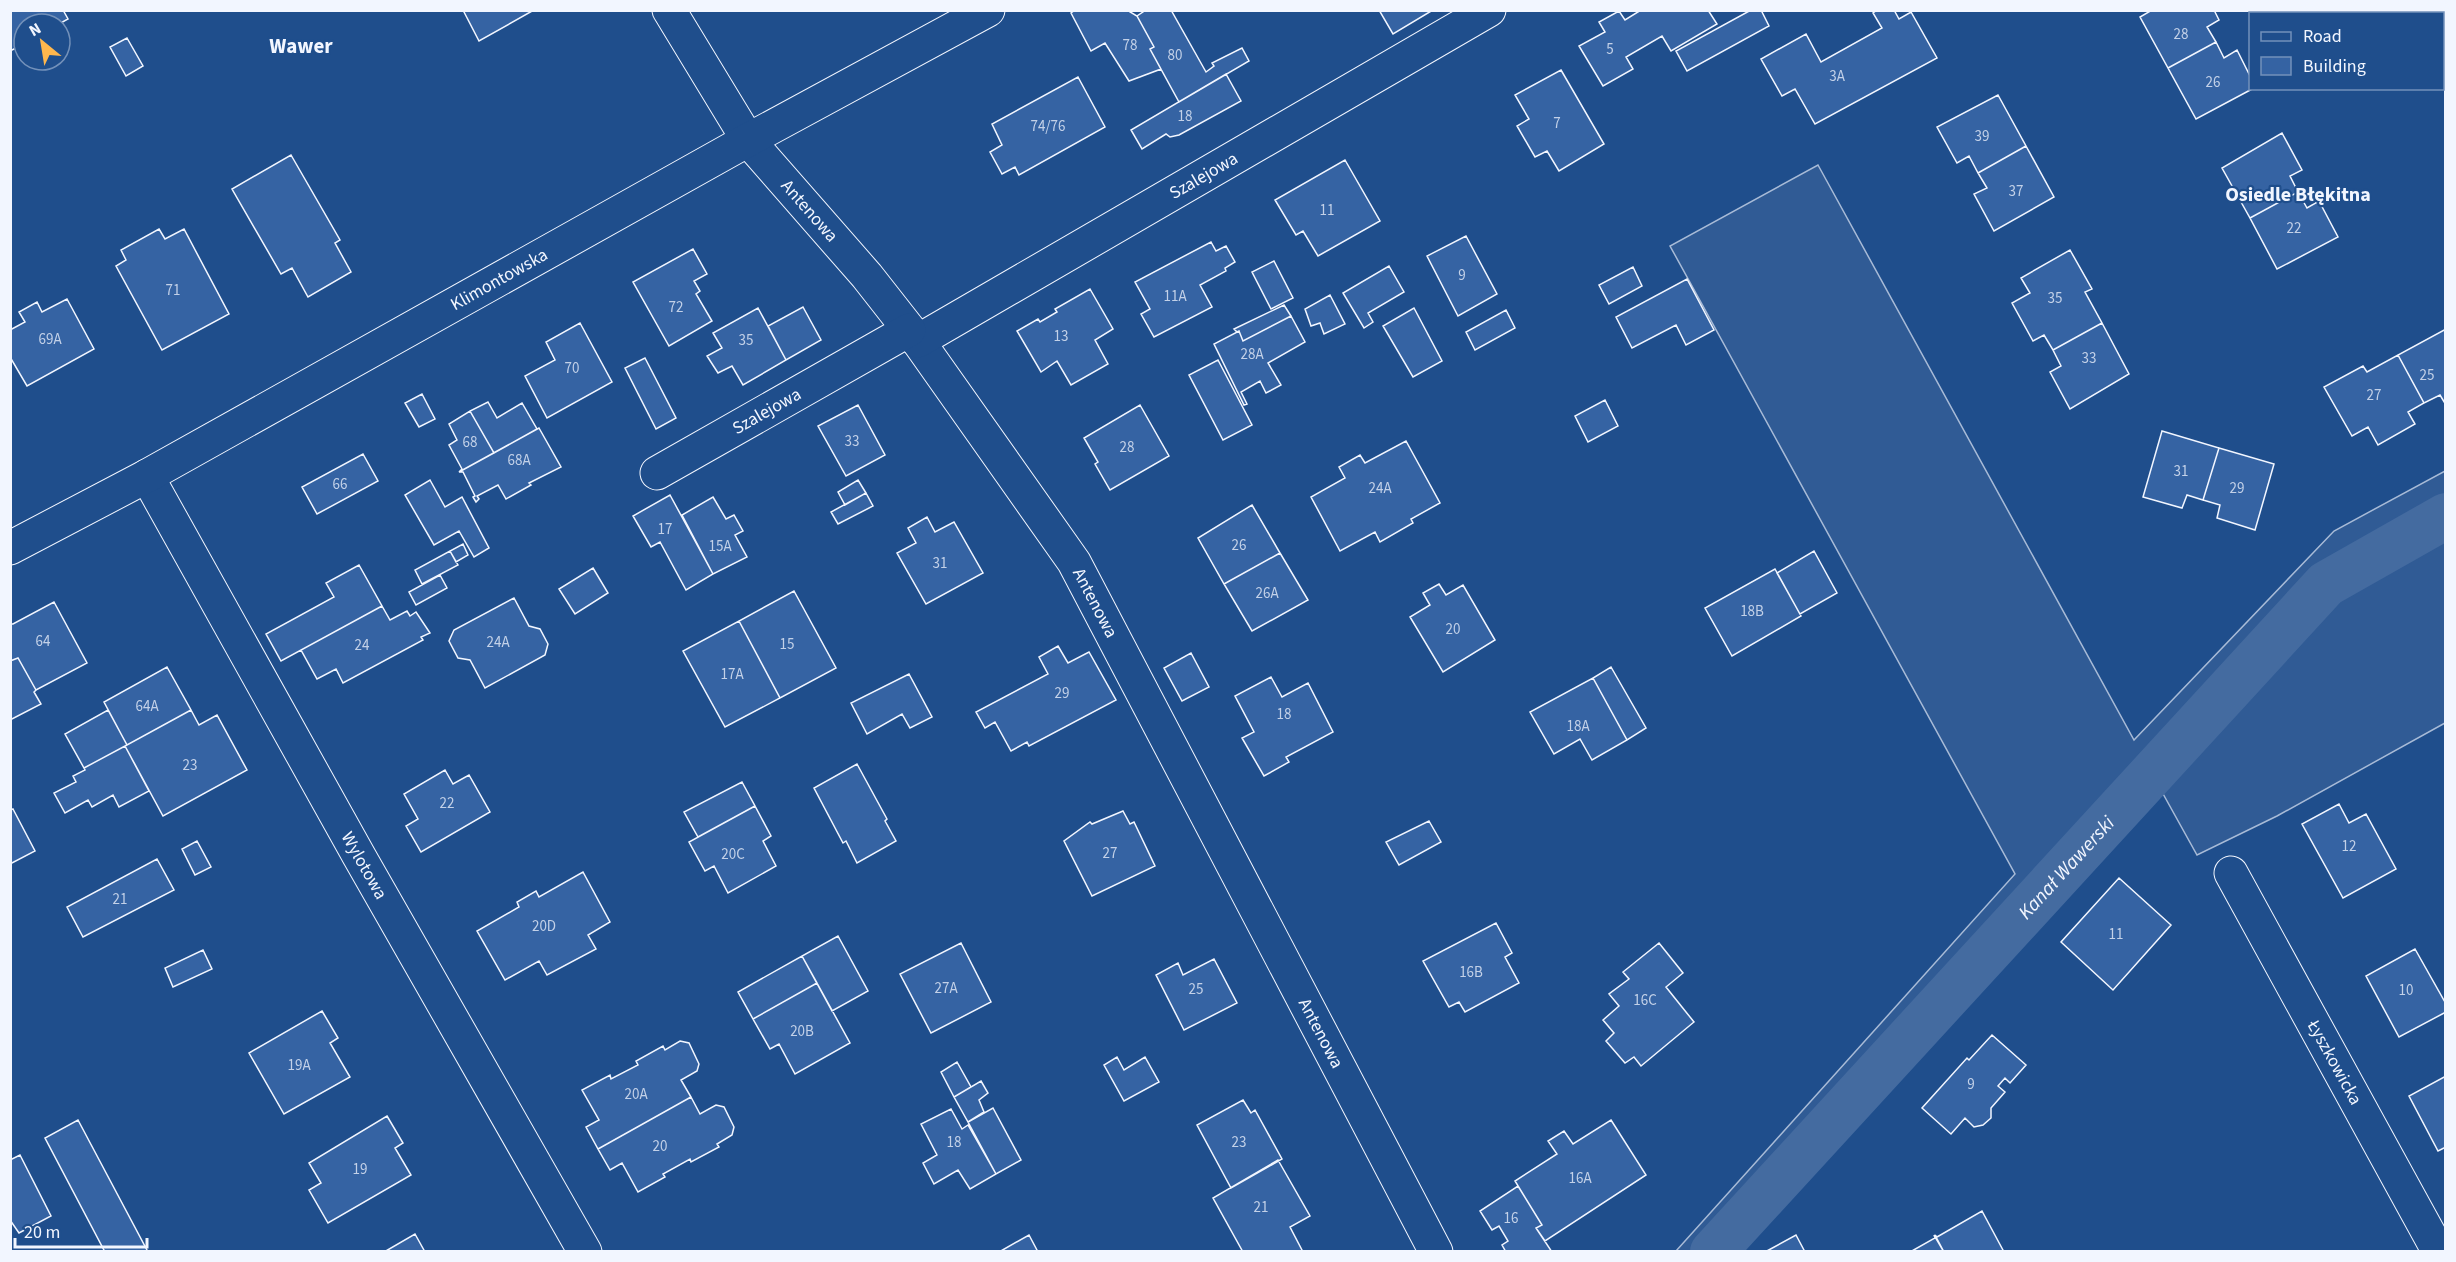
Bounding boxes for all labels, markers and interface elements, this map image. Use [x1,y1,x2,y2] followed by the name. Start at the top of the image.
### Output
[12,12,72,72] north arrow
[2249,12,2444,90] legend
[25,18,45,42] text: N
[2174,24,2188,45] house number: 28
[2303,24,2342,49] text: Road
[269,31,333,61] district label: Wawer
[1123,35,1137,56] house number: 78
[1606,39,1614,60] house number: 5
[1168,45,1182,66] house number: 80
[2303,54,2366,79] text: Building
[1829,66,1846,87] house number: 3A
[2206,72,2220,93] house number: 26
[1178,106,1192,127] house number: 18
[1553,113,1561,134] house number: 7
[1030,116,1066,137] house number: 74/76
[1975,126,1989,147] house number: 39
[1165,146,1243,206] street label: Szalejowa
[775,174,844,248] street label: Antenowa
[2009,181,2023,202] house number: 37
[2225,181,2371,209] district label: Osiedle Błękitna
[1320,200,1334,221] house number: 11
[2287,218,2301,239] house number: 22
[446,242,552,317] street label: Klimontowska
[1458,265,1466,286] house number: 9
[166,280,180,301] house number: 71
[1163,286,1187,307] house number: 11A
[2048,288,2062,309] house number: 35
[669,297,683,318] house number: 72
[1054,326,1068,347] house number: 13
[38,329,62,350] house number: 69A
[739,330,753,351] house number: 35
[1240,344,1264,365] house number: 28A
[2082,348,2096,369] house number: 33
[565,358,579,379] house number: 70
[2420,365,2434,386] house number: 25
[728,382,806,441] street label: Szalejowa
[2367,385,2381,406] house number: 27
[845,431,859,452] house number: 33
[463,432,477,453] house number: 68
[1120,437,1134,458] house number: 28
[507,450,531,471] house number: 68A
[2174,461,2188,482] house number: 31
[333,474,347,495] house number: 66
[1368,478,1392,499] house number: 24A
[2230,478,2244,499] house number: 29
[658,519,672,540] house number: 17
[1232,535,1246,556] house number: 26
[708,536,732,557] house number: 15A
[933,553,947,574] house number: 31
[1066,564,1124,642] street label: Antenowa
[1255,583,1279,604] house number: 26A
[1740,601,1764,622] house number: 18B
[1446,619,1460,640] house number: 20
[36,631,51,652] house number: 64
[486,632,510,653] house number: 24A
[780,634,794,655] house number: 15
[355,635,370,656] house number: 24
[720,664,744,685] house number: 17A
[1055,683,1069,704] house number: 29
[135,696,159,717] house number: 64A
[1277,704,1291,725] house number: 18
[1566,716,1590,737] house number: 18A
[183,755,197,776] house number: 23
[440,793,454,814] house number: 22
[2012,810,2121,926] water label: Kanał Wawerski
[335,827,393,904] street label: Wylotowa
[2342,836,2356,857] house number: 12
[1103,843,1117,864] house number: 27
[721,844,745,865] house number: 20C
[113,889,127,910] house number: 21
[532,916,556,937] house number: 20D
[2109,924,2123,945] house number: 11
[1459,962,1483,983] house number: 16B
[934,978,958,999] house number: 27A
[1189,979,1203,1000] house number: 25
[2399,980,2413,1001] house number: 10
[1633,990,1657,1011] house number: 16C
[1292,994,1349,1073] street label: Antenowa
[2301,1015,2368,1110] street label: Łyszkowicka
[790,1021,814,1042] house number: 20B
[287,1055,311,1076] house number: 19A
[1967,1074,1975,1095] house number: 9
[624,1084,648,1105] house number: 20A
[947,1132,961,1153] house number: 18
[1232,1132,1246,1153] house number: 23
[653,1136,667,1157] house number: 20
[353,1159,367,1180] house number: 19
[1568,1168,1592,1189] house number: 16A
[1254,1197,1268,1218] house number: 21
[1504,1208,1518,1229] house number: 16
[15,1211,147,1249] scale bar
[24,1220,60,1245] text: 20 m

